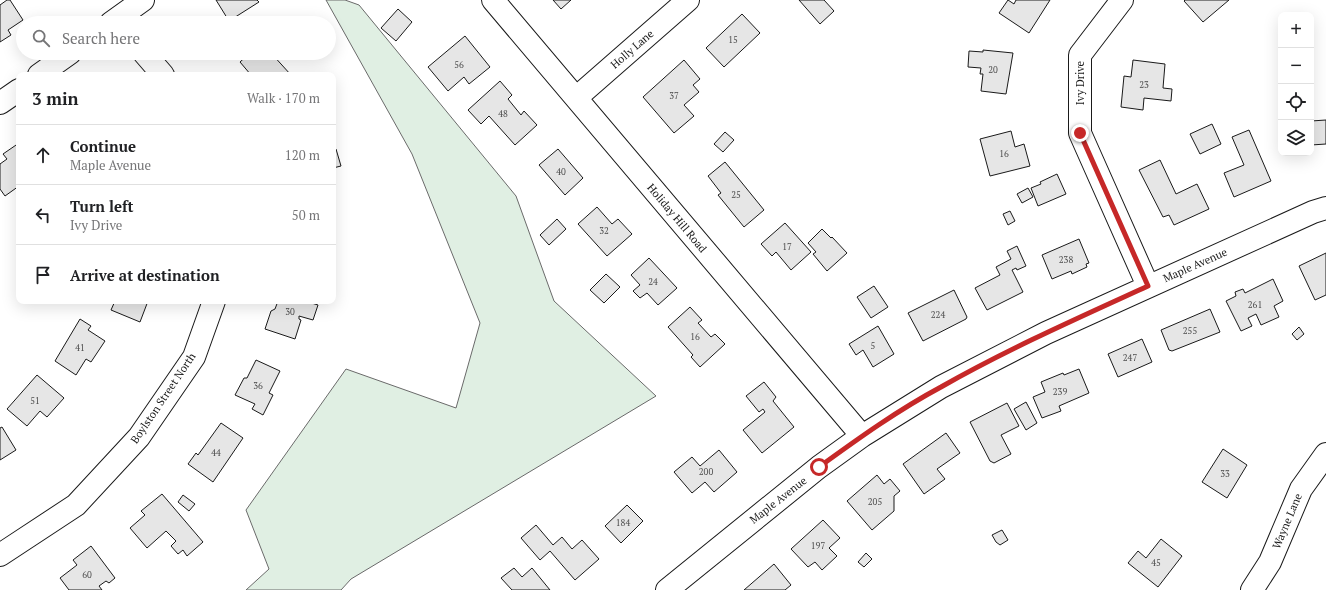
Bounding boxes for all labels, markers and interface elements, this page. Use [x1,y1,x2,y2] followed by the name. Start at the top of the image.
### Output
[1278,12,1314,156] map controls
[1278,12,1314,48] button: +
[16,16,336,60] search box
[608,26,657,72] street label: Holly Lane
[30,27,52,49] icon: search
[62,28,140,48] text: Search here
[728,34,738,46] house number: 15
[1278,48,1314,84] button: −
[454,59,464,71] house number: 56
[1073,60,1087,105] street label: Ivy Drive
[988,64,998,76] house number: 20
[1139,79,1149,91] house number: 23
[1278,84,1314,120] button: locate
[32,87,79,110] text: 3 min
[247,89,320,107] text: Walk · 170 m
[669,90,679,102] house number: 37
[498,108,508,120] house number: 48
[1278,120,1314,156] button: layers
[1071,124,1089,142] route end
[70,136,136,156] text: Continue
[32,144,54,166] icon: ahead
[285,146,320,164] text: 120 m
[999,148,1009,160] house number: 16
[70,156,151,174] text: Maple Avenue
[556,166,566,178] house number: 40
[644,181,710,255] street label: Holiday Hill Road
[731,189,741,201] house number: 25
[70,196,134,216] text: Turn left
[32,204,54,226] icon: left
[292,206,320,224] text: 50 m
[70,216,122,234] text: Ivy Drive
[599,225,609,237] house number: 32
[782,241,792,253] house number: 17
[1161,244,1230,285] street label: Maple Avenue
[1059,254,1073,266] house number: 238
[32,264,54,286] icon: arrive
[70,265,220,285] text: Arrive at destination
[648,276,658,288] house number: 24
[1248,299,1262,311] house number: 261
[285,306,295,318] house number: 30
[931,309,945,321] house number: 224
[1183,325,1197,337] house number: 255
[690,331,700,343] house number: 16
[871,340,876,352] house number: 5
[75,342,85,354] house number: 41
[127,349,199,446] street label: Boylston Street North
[1123,352,1137,364] house number: 247
[253,380,263,392] house number: 36
[1053,386,1067,398] house number: 239
[30,395,40,407] house number: 51
[211,447,221,459] house number: 44
[810,458,828,476] route start
[699,466,713,478] house number: 200
[1220,468,1230,480] house number: 33
[747,473,810,527] street label: Maple Avenue
[1269,491,1305,551] street label: Wayne Lane
[868,496,882,508] house number: 205
[616,517,630,529] house number: 184
[811,540,825,552] house number: 197
[1151,557,1161,569] house number: 45
[82,569,92,581] house number: 60

